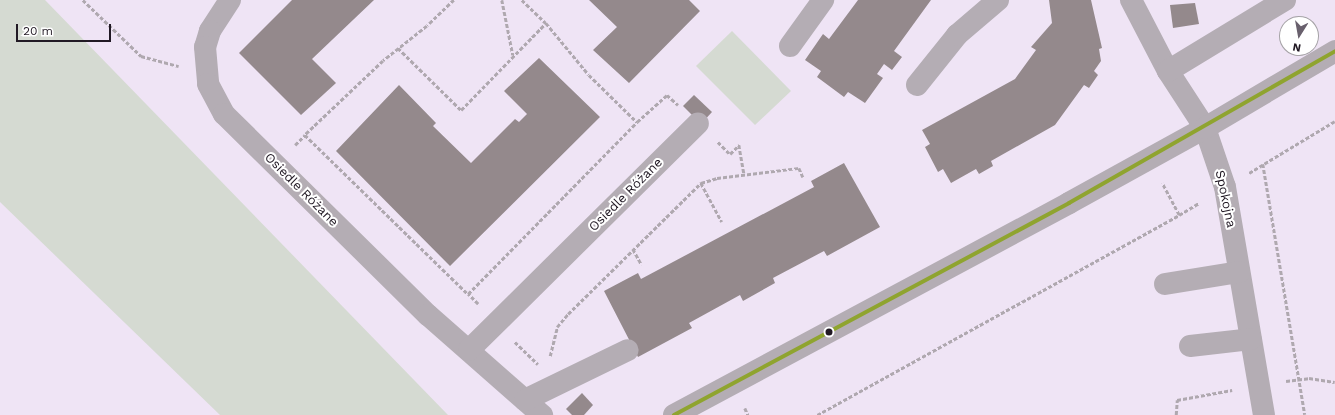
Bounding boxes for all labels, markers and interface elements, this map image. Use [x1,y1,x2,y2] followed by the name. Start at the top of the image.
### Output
[18,16,113,42] scale bar
[1279,16,1319,56] north arrow
[23,24,53,38] text: 20 m
[1292,40,1302,54] text: N
[261,150,341,230] street label: Osiedle Różane
[586,155,666,235] street label: Osiedle Różane
[1211,169,1239,229] street label: Spokojna
[824,327,834,337] unlabelled marker

